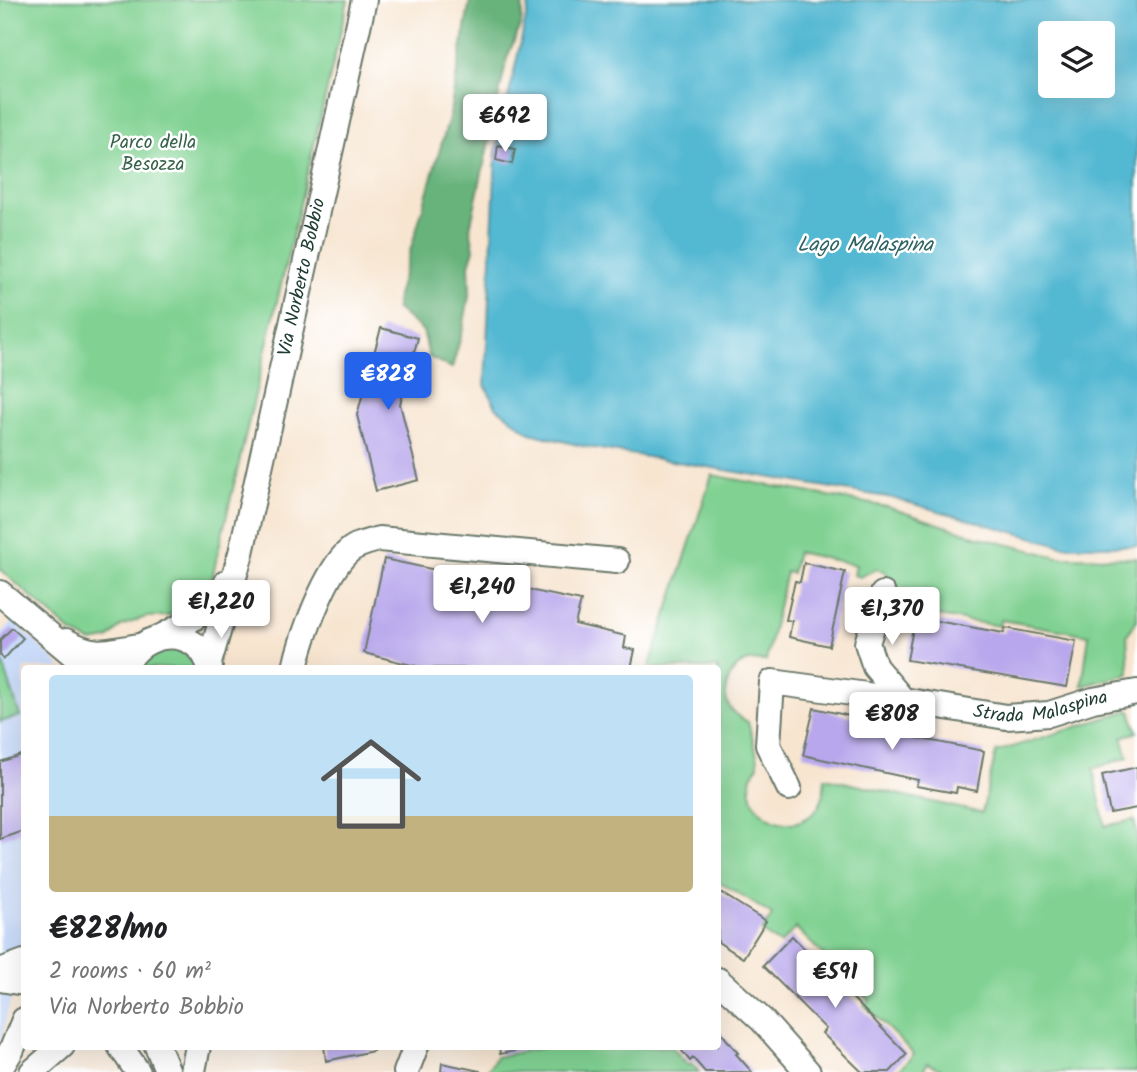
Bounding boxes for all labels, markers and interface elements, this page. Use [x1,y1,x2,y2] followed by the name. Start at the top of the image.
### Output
[1038,21,1115,98] map controls
[1038,21,1115,98] button: layers
[464,94,546,154] pin: €692
[479,99,531,135] text: €692
[110,128,196,180] park label: Parco della Besozza
[270,195,334,359] street label: Via Norberto Bobbio
[797,229,934,262] water label: Lago Malaspina
[347,352,429,412] pin: €828
[360,357,416,393] text: €828
[425,566,539,625] pin: €1,240
[449,570,515,606] text: €1,240
[164,580,278,640] pin: €1,220
[188,585,254,621] text: €1,220
[835,588,949,647] pin: €1,370
[861,592,923,628] text: €1,370
[971,683,1110,732] street label: Strada Malaspina
[851,692,933,752] pin: €808
[865,697,919,733] text: €808
[308,721,434,847] icon: home
[49,906,168,954] text: €828/mo
[794,950,876,1010] pin: €591
[49,954,211,990] text: 2 rooms · 60 m²
[813,955,857,991] text: €591
[49,990,244,1026] text: Via Norberto Bobbio

